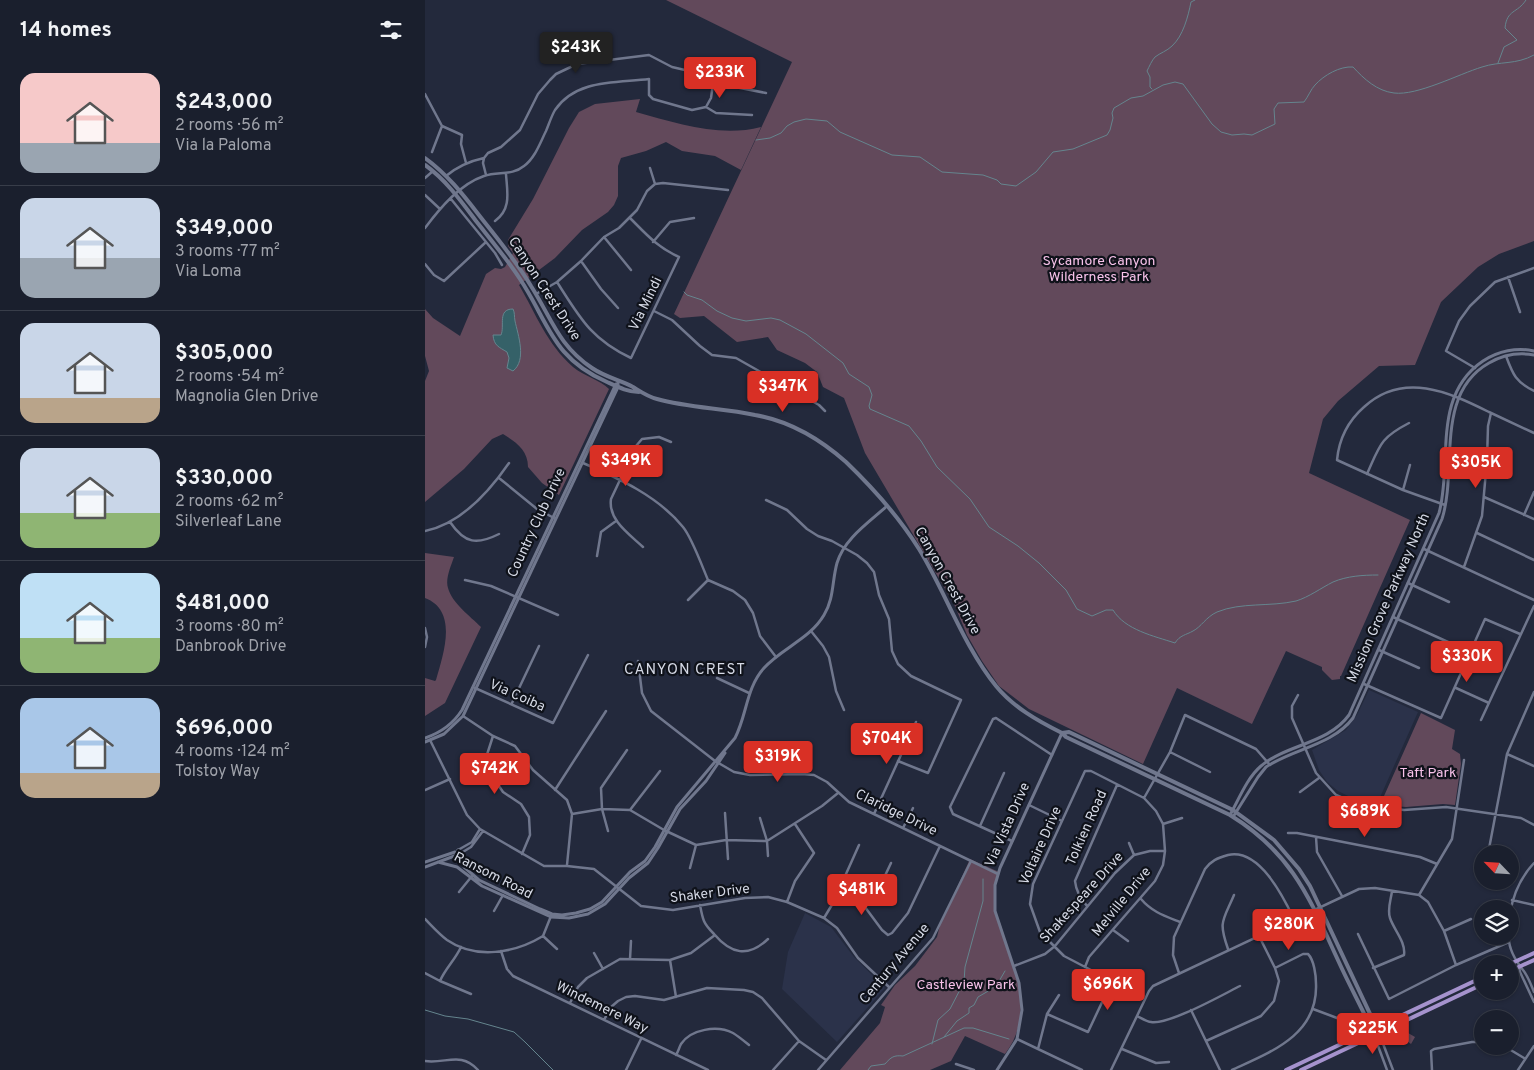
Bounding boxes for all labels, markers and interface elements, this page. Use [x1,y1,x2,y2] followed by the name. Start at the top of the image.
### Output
[377,16,405,44] icon: filters
[20,17,112,44] text: 14 homes
[541,32,611,74] pin: $243K
[551,38,601,58] text: $243K
[685,56,755,99] pin: $233K
[695,63,745,83] text: $233K
[175,89,273,116] text: $243,000
[60,93,120,153] icon: home
[175,116,284,136] text: 2 rooms · 56 m²
[175,136,271,156] text: Via la Paloma
[175,215,274,242] text: $349,000
[60,218,120,278] icon: home
[504,234,584,344] street label: Canyon Crest Drive
[175,242,280,262] text: 3 rooms · 77 m²
[1043,253,1156,286] park label: Sycamore Canyon Wilderness Park
[175,262,242,282] text: Via Loma
[626,274,666,334] street label: Via Mindi
[175,340,273,367] text: $305,000
[60,343,120,403] icon: home
[175,367,284,387] text: 2 rooms · 54 m²
[748,370,818,413] pin: $347K
[758,377,808,397] text: $347K
[175,387,318,407] text: Magnolia Glen Drive
[591,444,661,487] pin: $349K
[1441,446,1511,489] pin: $305K
[601,451,651,471] text: $349K
[1451,453,1501,473] text: $305K
[175,465,273,492] text: $330,000
[504,466,570,580] street label: Country Club Drive
[60,468,120,528] icon: home
[175,492,283,512] text: 2 rooms · 62 m²
[1344,511,1434,685] street label: Mission Grove Parkway North
[175,512,282,532] text: Silverleaf Lane
[910,524,984,638] street label: Canyon Crest Drive
[175,590,270,617] text: $481,000
[60,593,120,653] icon: home
[175,617,284,637] text: 3 rooms · 80 m²
[175,637,286,657] text: Danbrook Drive
[1432,640,1502,683] pin: $330K
[1442,647,1492,667] text: $330K
[624,661,746,680] district label: CANYON CREST
[486,676,548,716] street label: Via Coiba
[175,715,273,742] text: $696,000
[60,718,120,778] icon: home
[852,722,922,765] pin: $704K
[862,729,912,749] text: $704K
[743,740,813,783] pin: $319K
[175,742,290,762] text: 4 rooms · 124 m²
[755,747,801,767] text: $319K
[460,752,530,795] pin: $742K
[471,759,519,779] text: $742K
[175,762,260,782] text: Tolstoy Way
[1400,765,1456,782] park label: Taft Park
[982,780,1034,870] street label: Via Vista Drive
[852,786,940,840] street label: Claridge Drive
[1063,788,1111,868] street label: Tolkien Road
[1330,796,1400,838] pin: $689K
[1340,802,1390,822] text: $689K
[1016,804,1066,888] street label: Voltaire Drive
[1474,845,1519,890] north arrow
[1474,845,1519,1055] map controls
[451,849,535,903] street label: Ransom Road
[1037,849,1127,947] street label: Shakespeare Drive
[1089,864,1155,940] street label: Melville Drive
[827,874,897,916] pin: $481K
[838,880,886,900] text: $481K
[669,881,751,907] street label: Shaker Drive
[1474,900,1519,945] button: layers
[1254,908,1324,951] pin: $280K
[1263,915,1315,935] text: $280K
[856,920,934,1008] street label: Century Avenue
[1474,955,1519,1000] button: +
[1073,968,1143,1011] pin: $696K
[1083,975,1133,995] text: $696K
[916,977,1016,994] park label: Castleview Park
[553,978,651,1038] street label: Windemere Way
[1474,1010,1519,1055] button: −
[1338,1012,1408,1055] pin: $225K
[1348,1019,1398,1039] text: $225K

